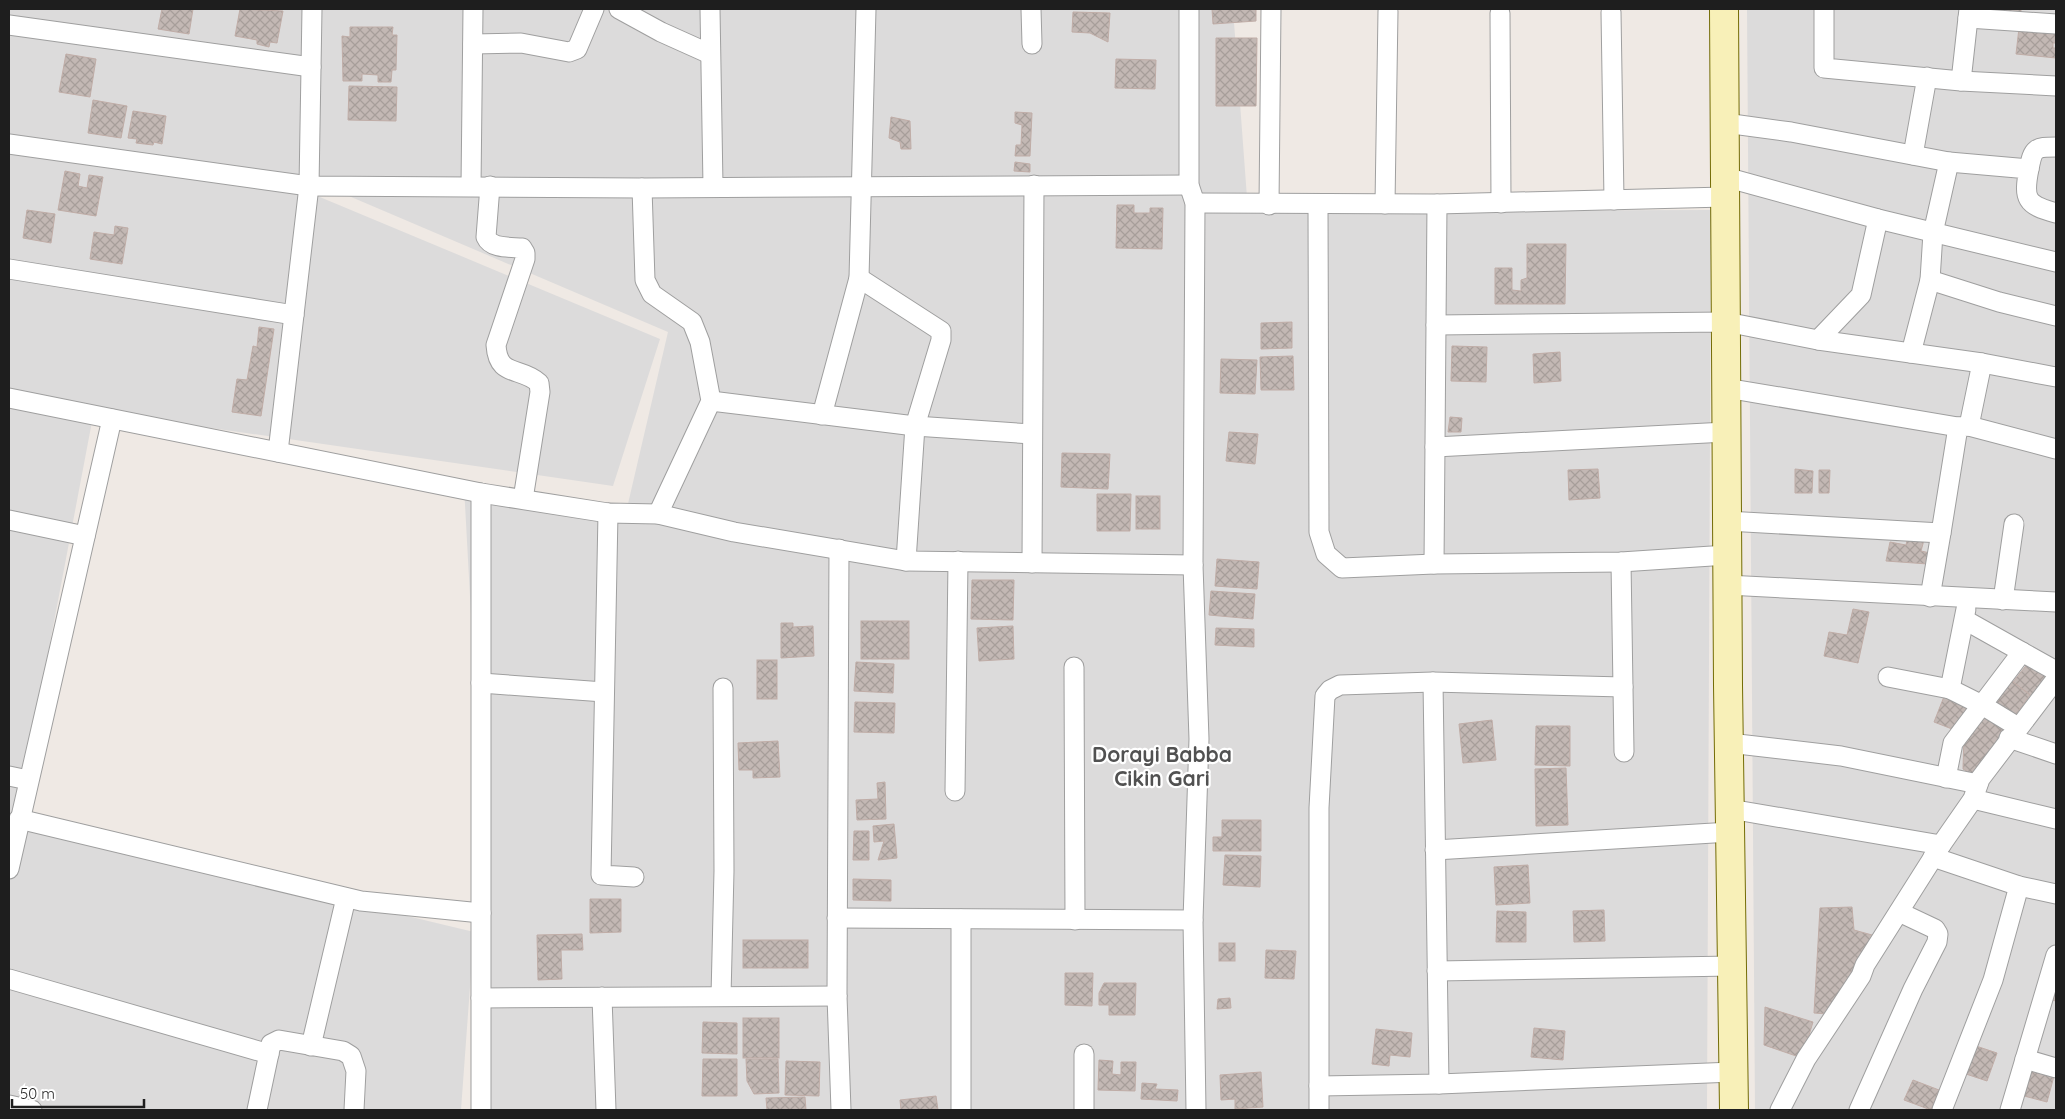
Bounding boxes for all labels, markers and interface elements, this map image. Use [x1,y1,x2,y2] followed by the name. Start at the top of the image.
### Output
[1092,741,1232,791] district label: Dorayi Babba Cikin Gari
[12,1076,145,1108] scale bar
[20,1084,55,1103] text: 50 m

